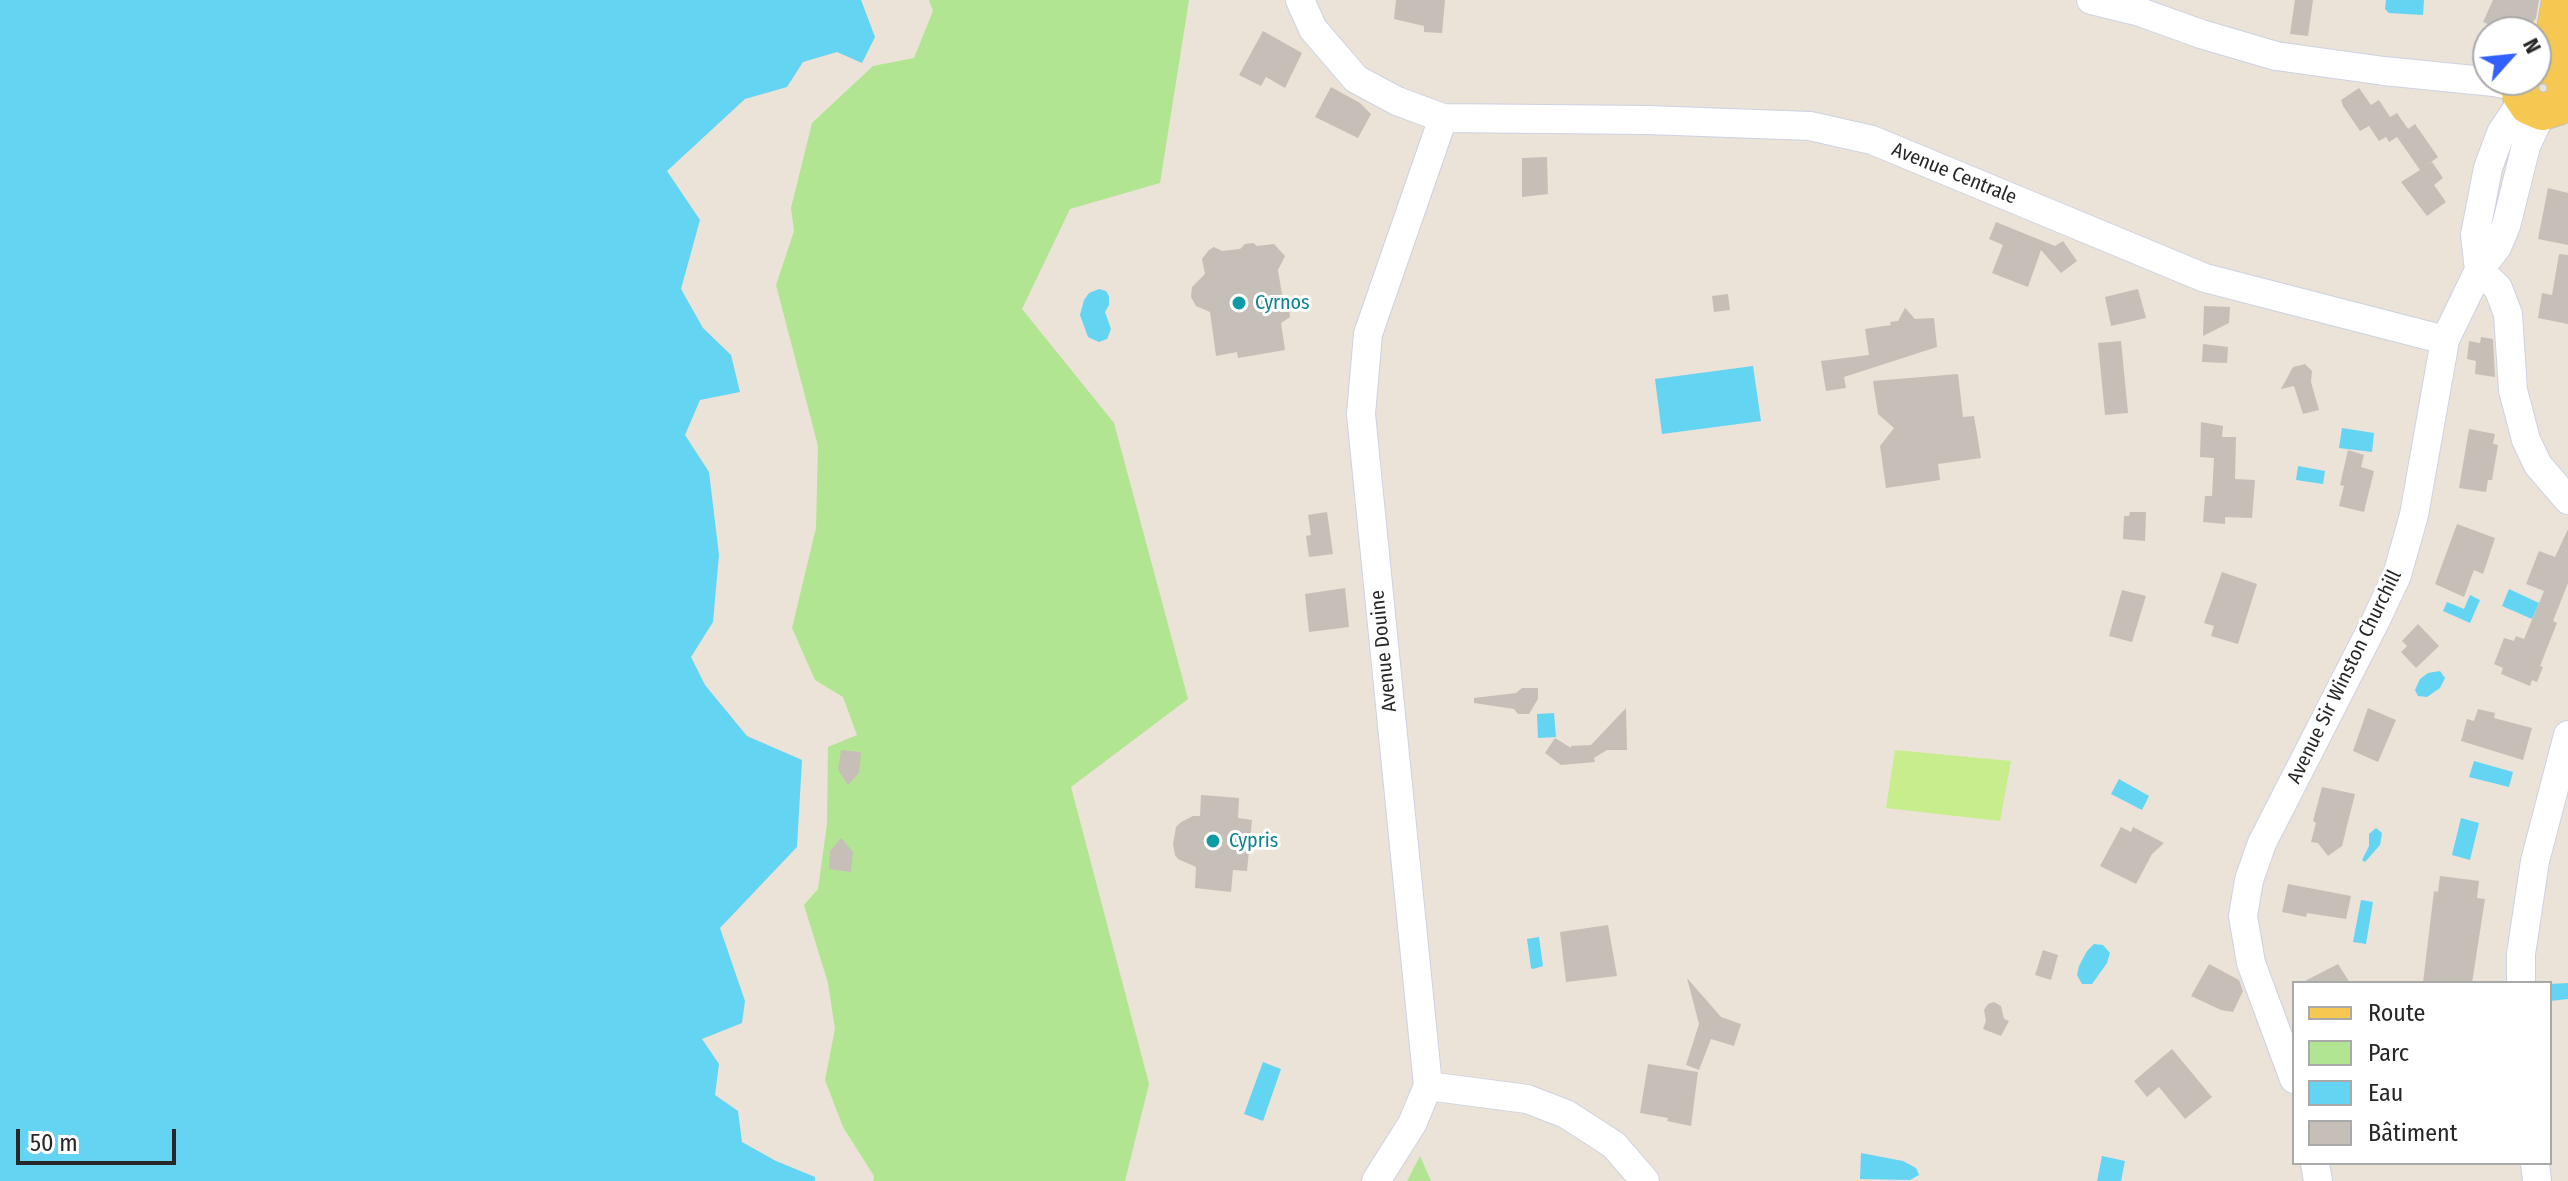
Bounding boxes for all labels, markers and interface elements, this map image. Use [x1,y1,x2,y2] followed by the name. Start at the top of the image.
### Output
[2472,16,2552,96] north arrow
[2517,34,2547,58] text: N
[1888,138,2020,210] street label: Avenue Centrale
[1255,291,1310,315] place label: Cyrnos
[1230,294,1248,312] marker: Cyrnos
[2283,566,2407,788] street label: Avenue Sir Winston Churchill
[1366,589,1402,713] street label: Avenue Douine
[1229,829,1278,853] place label: Cypris
[1204,832,1222,850] marker: Cypris
[2292,981,2552,1165] legend
[2368,999,2425,1027] text: Route
[2368,1039,2409,1067] text: Parc
[2368,1079,2403,1107] text: Eau
[20,1113,180,1163] scale bar
[2368,1119,2458,1147] text: Bâtiment
[30,1129,78,1157] text: 50 m

